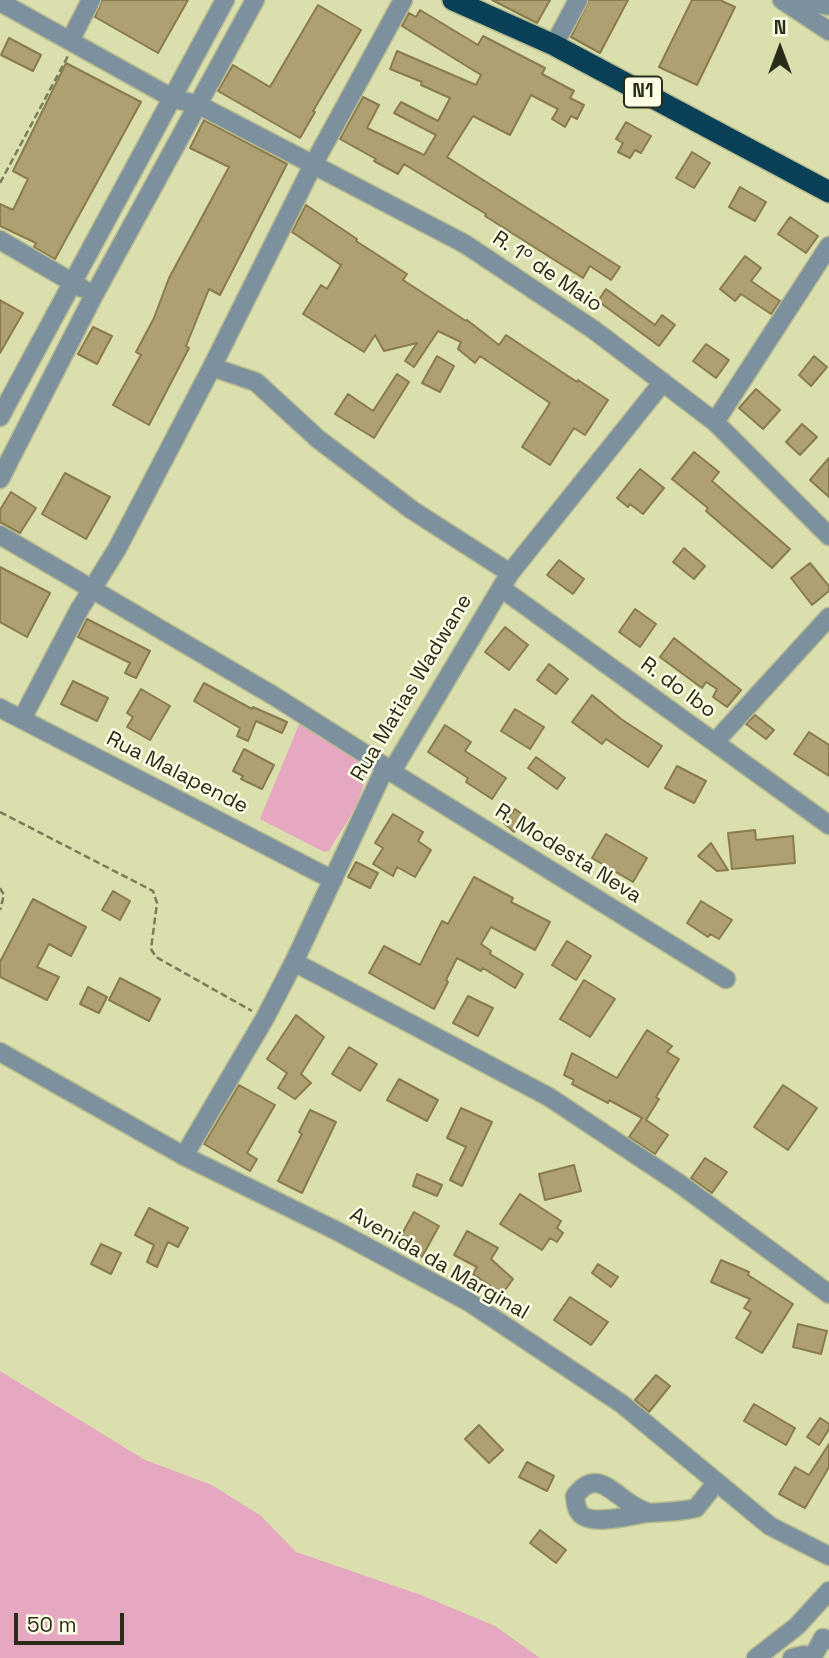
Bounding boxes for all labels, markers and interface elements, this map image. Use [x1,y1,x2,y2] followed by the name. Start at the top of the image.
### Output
[745,14,815,84] north arrow
[774,15,786,40] text: N
[624,76,662,108] road number: N1
[487,226,607,318] street label: R. 1º de Maio
[346,590,478,786] street label: Rua Matias Wadwane
[635,652,721,724] street label: R. do Ibo
[102,726,252,820] street label: Rua Malapende
[490,799,646,909] street label: R. Modesta Neva
[345,1202,533,1326] street label: Avenida da Marginal
[18,1598,128,1642] scale bar
[27,1611,77,1638] text: 50 m

